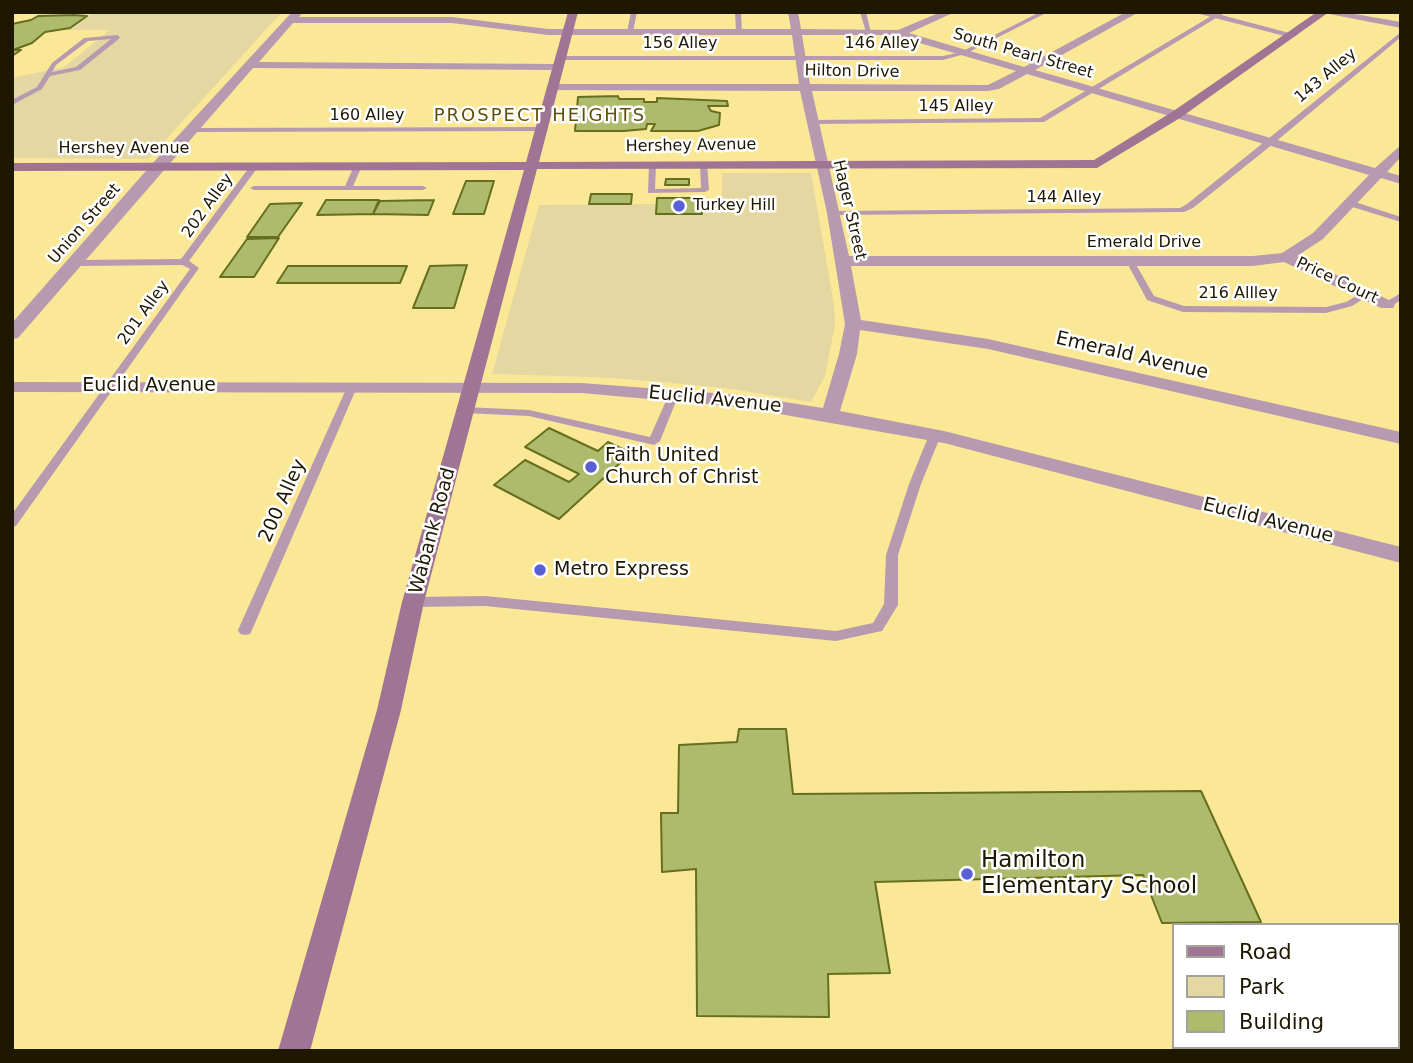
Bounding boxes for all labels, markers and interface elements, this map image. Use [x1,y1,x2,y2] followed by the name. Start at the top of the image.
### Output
[951,25,1095,83] street label: South Pearl Street
[643,34,717,54] street label: 156 Alley
[845,34,919,54] street label: 146 Alley
[1291,45,1361,107] street label: 143 Alley
[804,62,900,82] street label: Hilton Drive
[919,97,993,117] street label: 145 Alley
[436,105,644,127] district label: PROSPECT HEIGHTS
[330,106,404,126] street label: 160 Alley
[625,135,757,157] street label: Hershey Avenue
[59,139,189,159] street label: Hershey Avenue
[828,158,870,262] street label: Hager Street
[178,170,238,242] street label: 202 Alley
[45,180,125,268] street label: Union Street
[1027,188,1101,208] street label: 144 Alley
[693,196,776,216] place label: Turkey Hill
[671,198,687,214] marker: Turkey Hill
[1087,233,1201,253] street label: Emerald Drive
[1293,254,1381,308] street label: Price Court
[114,277,174,349] street label: 201 Alley
[1198,284,1278,304] street label: 216 Allley
[1054,327,1210,385] street label: Emerald Avenue
[82,375,216,397] street label: Euclid Avenue
[647,382,783,418] street label: Euclid Avenue
[605,445,758,489] place label: Faith United Church of Christ
[255,456,311,546] street label: 200 Alley
[583,459,599,475] marker: Faith United Church of Christ
[405,465,461,597] street label: Wabank Road
[1200,494,1336,548] street label: Euclid Avenue
[554,559,689,581] place label: Metro Express
[532,562,548,578] marker: Metro Express
[981,847,1197,901] place label: Hamilton Elementary School
[959,866,975,882] marker: Hamilton Elementary School
[1172,923,1399,1049] legend
[1239,940,1292,964] text: Road
[1239,975,1284,999] text: Park
[1239,1010,1324,1034] text: Building

